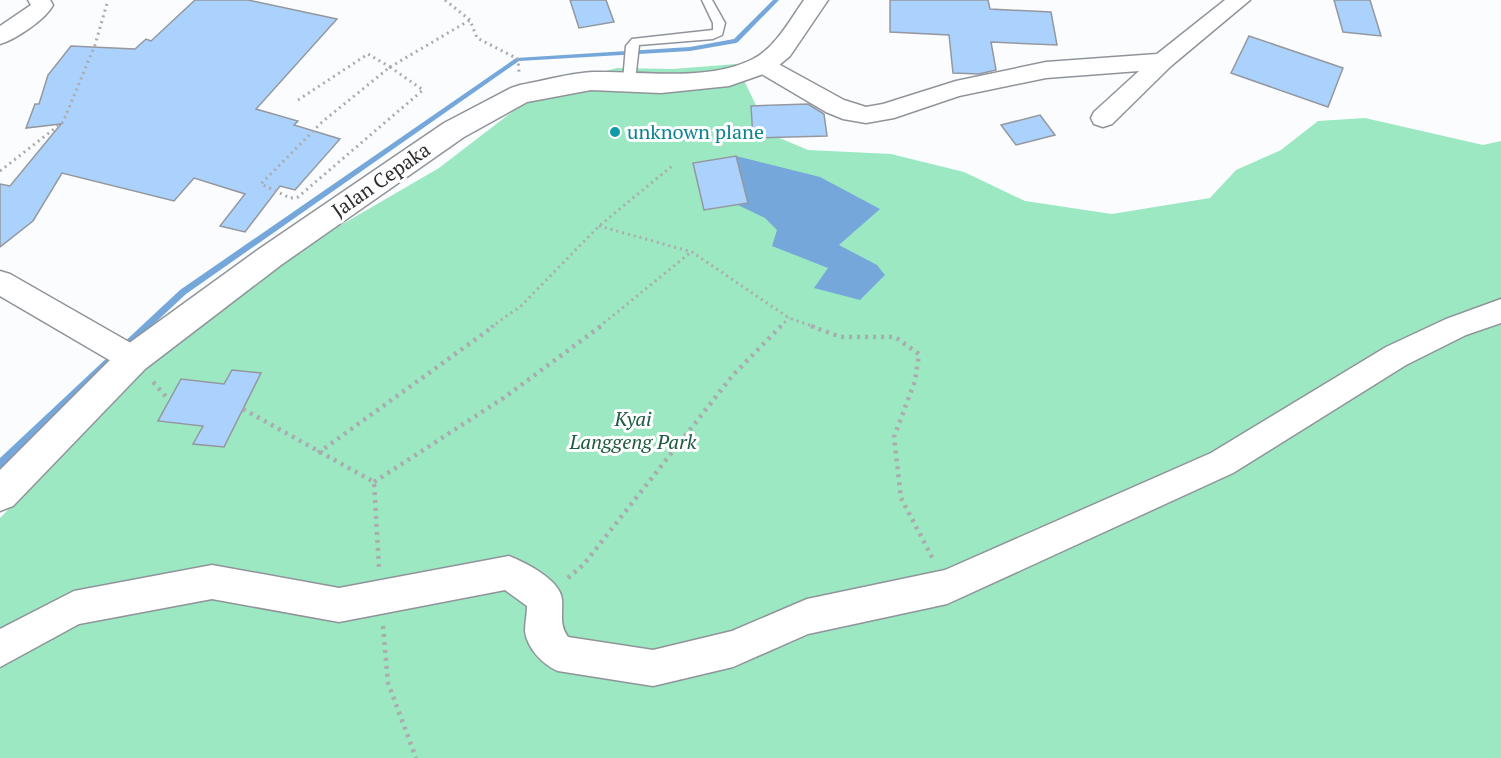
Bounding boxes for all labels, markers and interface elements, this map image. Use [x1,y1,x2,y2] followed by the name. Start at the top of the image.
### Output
[627,118,764,145] place label: unknown plane
[608,125,622,139] marker: unknown plane
[326,136,435,223] street label: Jalan Cepaka
[569,405,697,455] park label: Kyai Langgeng Park

